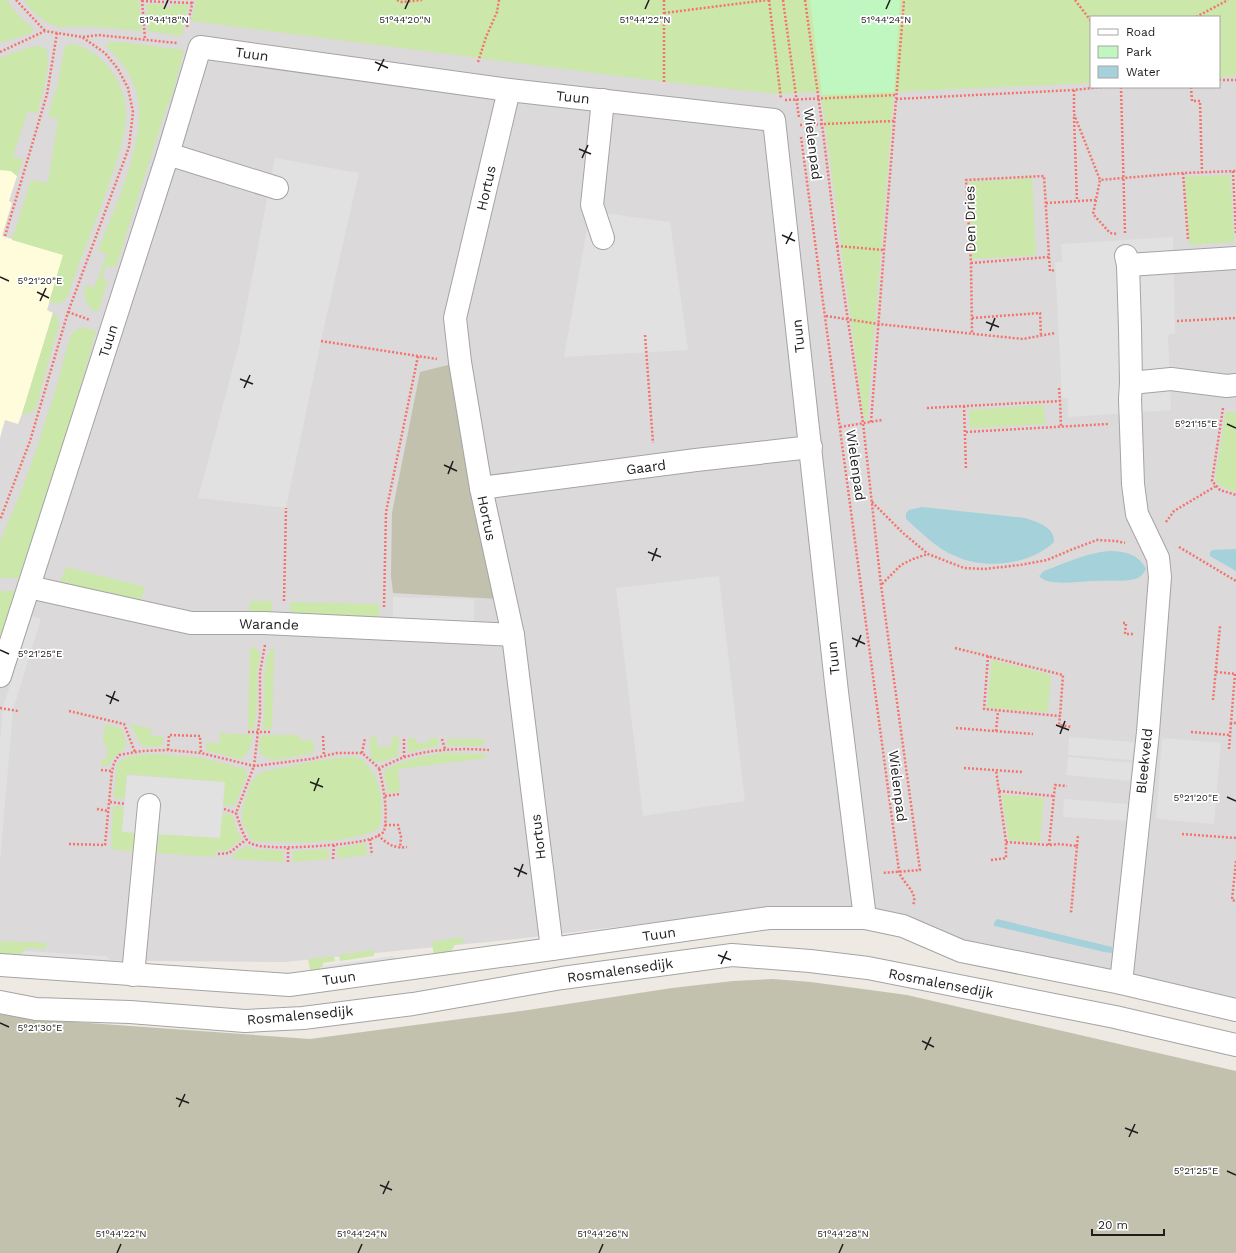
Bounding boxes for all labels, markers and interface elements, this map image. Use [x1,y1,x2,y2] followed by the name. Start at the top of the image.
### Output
[139,14,189,25] text: 51°44'18"N
[379,14,431,25] text: 51°44'20"N
[619,14,671,25] text: 51°44'22"N
[861,14,911,25] text: 51°44'24"N
[1090,16,1220,88] legend
[1126,25,1155,39] text: Road
[234,44,270,64] street label: Tuun
[1126,45,1152,59] text: Park
[1126,65,1161,79] text: Water
[556,87,590,107] street label: Tuun
[801,107,825,181] street label: Wielenpad
[473,164,499,212] street label: Hortus
[961,186,979,252] street label: Den Dries
[18,275,62,286] text: 5°21'20"E
[788,319,808,353] street label: Tuun
[95,323,121,359] street label: Tuun
[1175,418,1217,429] text: 5°21'15"E
[843,428,869,502] street label: Wielenpad
[625,457,667,477] street label: Gaard
[474,494,500,542] street label: Hortus
[239,615,299,633] street label: Warande
[823,641,843,675] street label: Tuun
[18,648,62,659] text: 5°21'25"E
[1133,727,1155,795] street label: Bleekveld
[886,749,910,823] street label: Wielenpad
[1174,792,1218,803] text: 5°21'20"E
[527,813,549,861] street label: Hortus
[641,924,677,944] street label: Tuun
[566,955,674,985] street label: Rosmalensedijk
[887,965,995,1001] street label: Rosmalensedijk
[321,968,357,988] street label: Tuun
[246,1002,354,1028] street label: Rosmalensedijk
[18,1022,62,1033] text: 5°21'30"E
[1174,1165,1218,1176] text: 5°21'25"E
[1092,1211,1164,1237] scale bar
[1098,1218,1128,1232] text: 20 m
[95,1228,147,1239] text: 51°44'22"N
[337,1228,387,1239] text: 51°44'24"N
[577,1228,629,1239] text: 51°44'26"N
[817,1228,869,1239] text: 51°44'28"N

